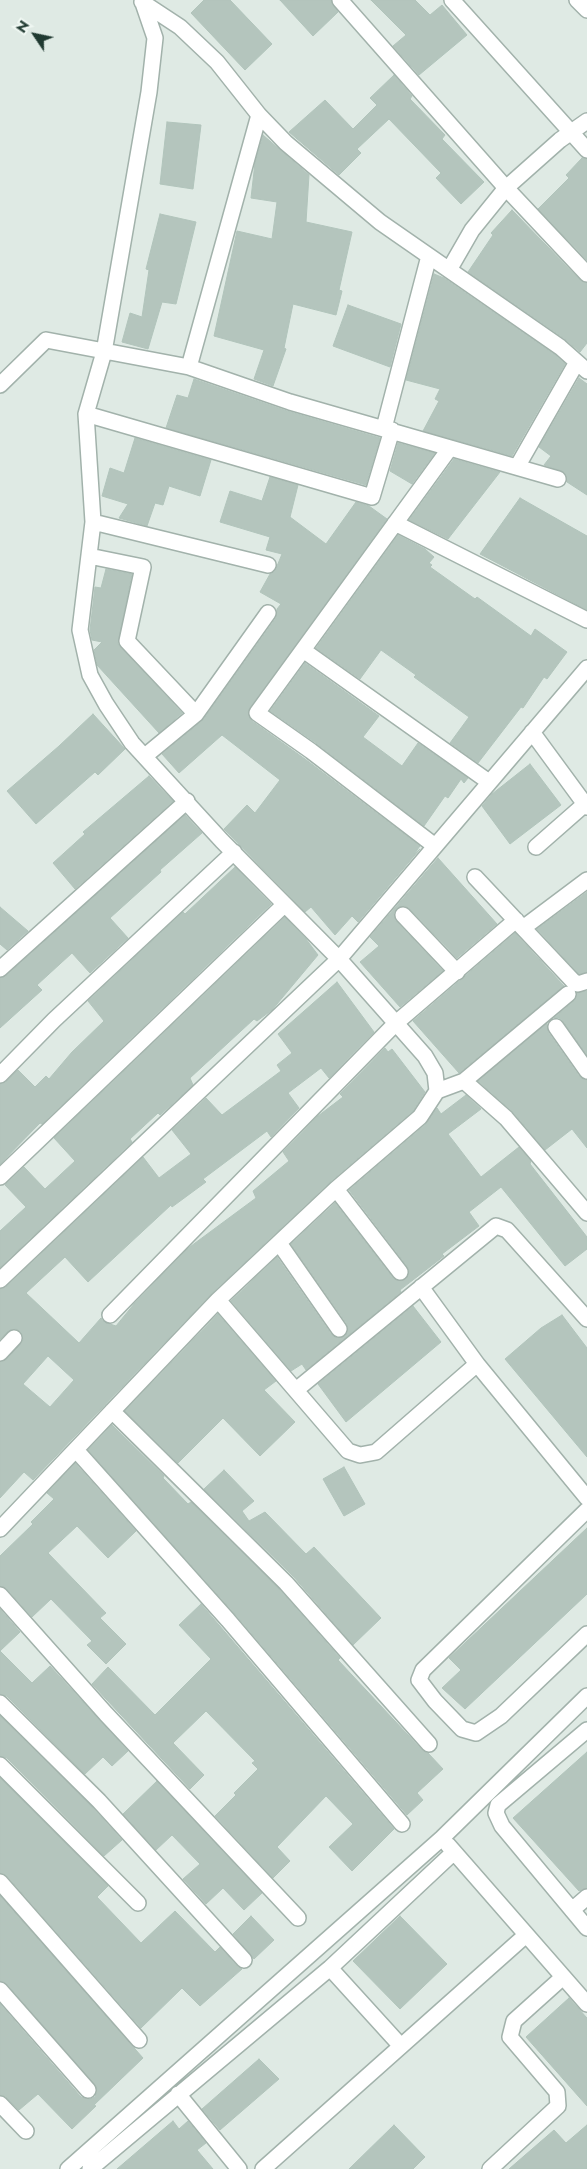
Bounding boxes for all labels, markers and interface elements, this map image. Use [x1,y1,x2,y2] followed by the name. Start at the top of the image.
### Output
[10,10,60,60] north arrow
[11,16,34,37] text: N

